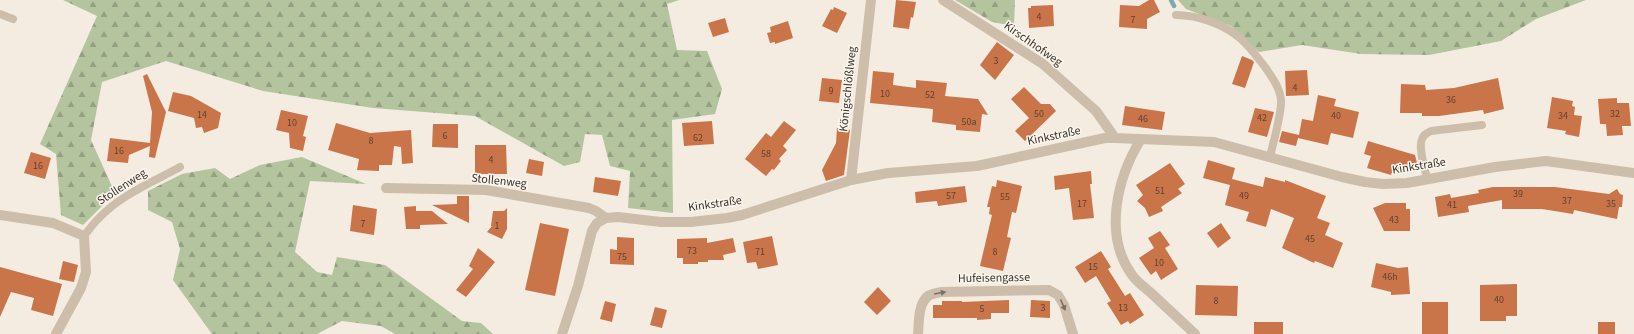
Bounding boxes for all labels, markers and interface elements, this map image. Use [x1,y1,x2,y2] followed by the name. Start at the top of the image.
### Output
[1037,10,1042,24] house number: 4
[1131,13,1136,27] house number: 7
[1000,18,1066,70] street label: Kirschhofweg
[835,45,861,133] street label: Königschlößlweg
[994,54,999,68] house number: 3
[1293,81,1298,95] house number: 4
[829,84,834,98] house number: 9
[880,87,890,101] house number: 10
[925,88,935,102] house number: 52
[1446,93,1456,107] house number: 36
[1034,107,1044,121] house number: 50
[1610,107,1620,121] house number: 32
[197,108,207,122] house number: 14
[1331,109,1341,123] house number: 40
[1558,109,1568,123] house number: 34
[1257,111,1267,125] house number: 42
[1138,112,1148,126] house number: 46
[962,115,976,129] house number: 50a
[287,116,297,130] house number: 10
[1026,122,1082,150] street label: Kinkstraße
[443,129,448,143] house number: 6
[693,131,703,145] house number: 62
[369,134,374,148] house number: 8
[114,144,124,158] house number: 16
[761,147,771,161] house number: 58
[489,153,494,167] house number: 4
[1391,153,1447,179] street label: Kinkstraße
[33,159,43,173] house number: 16
[94,165,150,209] street label: Stollenweg
[470,170,528,192] street label: Stollenweg
[1155,184,1165,198] house number: 51
[1513,187,1523,201] house number: 39
[946,189,956,203] house number: 57
[1239,189,1249,203] house number: 49
[1000,190,1010,204] house number: 55
[687,192,743,216] street label: Kinkstraße
[1562,194,1572,208] house number: 37
[1077,197,1087,211] house number: 17
[1606,197,1616,211] house number: 35
[1447,198,1457,212] house number: 41
[1389,213,1399,227] house number: 43
[361,217,366,231] house number: 7
[495,219,500,233] house number: 1
[1305,232,1315,246] house number: 45
[687,244,697,258] house number: 73
[755,245,765,259] house number: 71
[993,245,998,259] house number: 8
[617,250,627,264] house number: 75
[1154,256,1164,270] house number: 10
[1088,260,1098,274] house number: 15
[958,269,1030,287] street label: Hufeisengasse
[1382,270,1398,284] house number: 46h
[934,290,947,296] one-way arrow
[1494,293,1504,307] house number: 40
[1214,294,1219,308] house number: 8
[1060,299,1066,310] one-way arrow
[1041,301,1046,315] house number: 3
[1118,301,1128,315] house number: 13
[980,302,985,316] house number: 5

